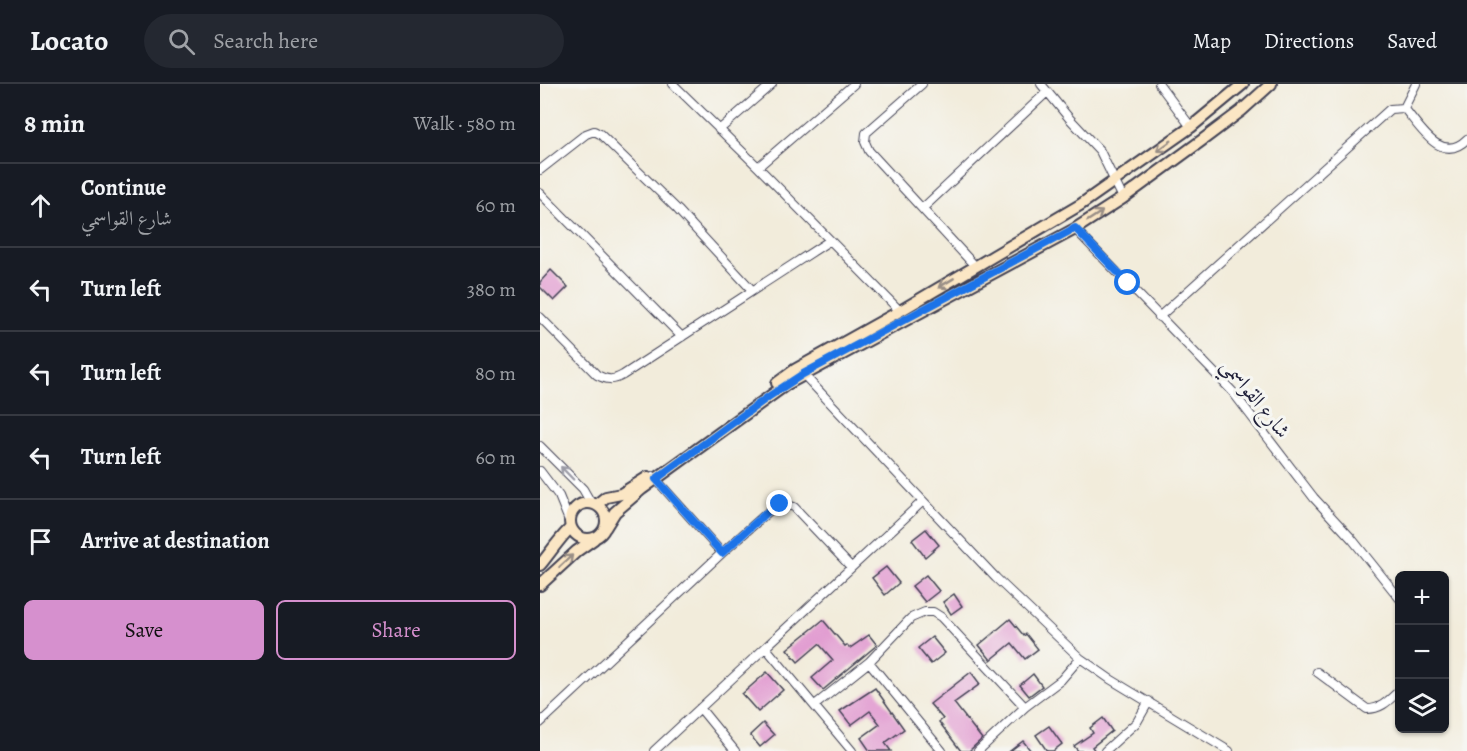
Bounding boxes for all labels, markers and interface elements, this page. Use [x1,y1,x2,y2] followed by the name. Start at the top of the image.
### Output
[144,14,564,68] search box
[30,22,108,60] text: Locato
[165,25,198,58] icon: search
[213,26,318,56] text: Search here
[1193,27,1231,55] text: Map
[1264,27,1354,55] text: Directions
[1387,27,1437,55] text: Saved
[24,106,85,141] text: 8 min
[413,110,516,137] text: Walk · 580 m
[1156,140,1172,152] one-way arrow
[81,173,166,203] text: Continue
[24,189,57,222] icon: ahead
[476,192,516,219] text: 60 m
[81,205,172,232] text: شارع القواسمي
[1086,210,1103,222] one-way arrow
[1114,269,1140,295] route start
[24,273,57,306] icon: left
[81,274,161,304] text: Turn left
[467,276,516,303] text: 380 m
[938,278,955,290] one-way arrow
[1210,352,1297,448] street label: شارع القواسمي
[24,357,57,390] icon: left
[81,358,161,388] text: Turn left
[475,360,516,387] text: 80 m
[24,441,57,474] icon: left
[81,442,161,472] text: Turn left
[476,444,516,471] text: 60 m
[560,466,574,481] one-way arrow
[766,490,792,516] route end
[24,525,57,558] icon: arrive
[81,526,270,556] text: Arrive at destination
[558,554,573,568] one-way arrow
[1395,571,1449,733] map controls
[1395,571,1449,625] button: +
[24,600,264,660] button: Save
[276,600,516,660] button: Share
[1395,625,1449,679] button: −
[1395,679,1449,733] button: layers

